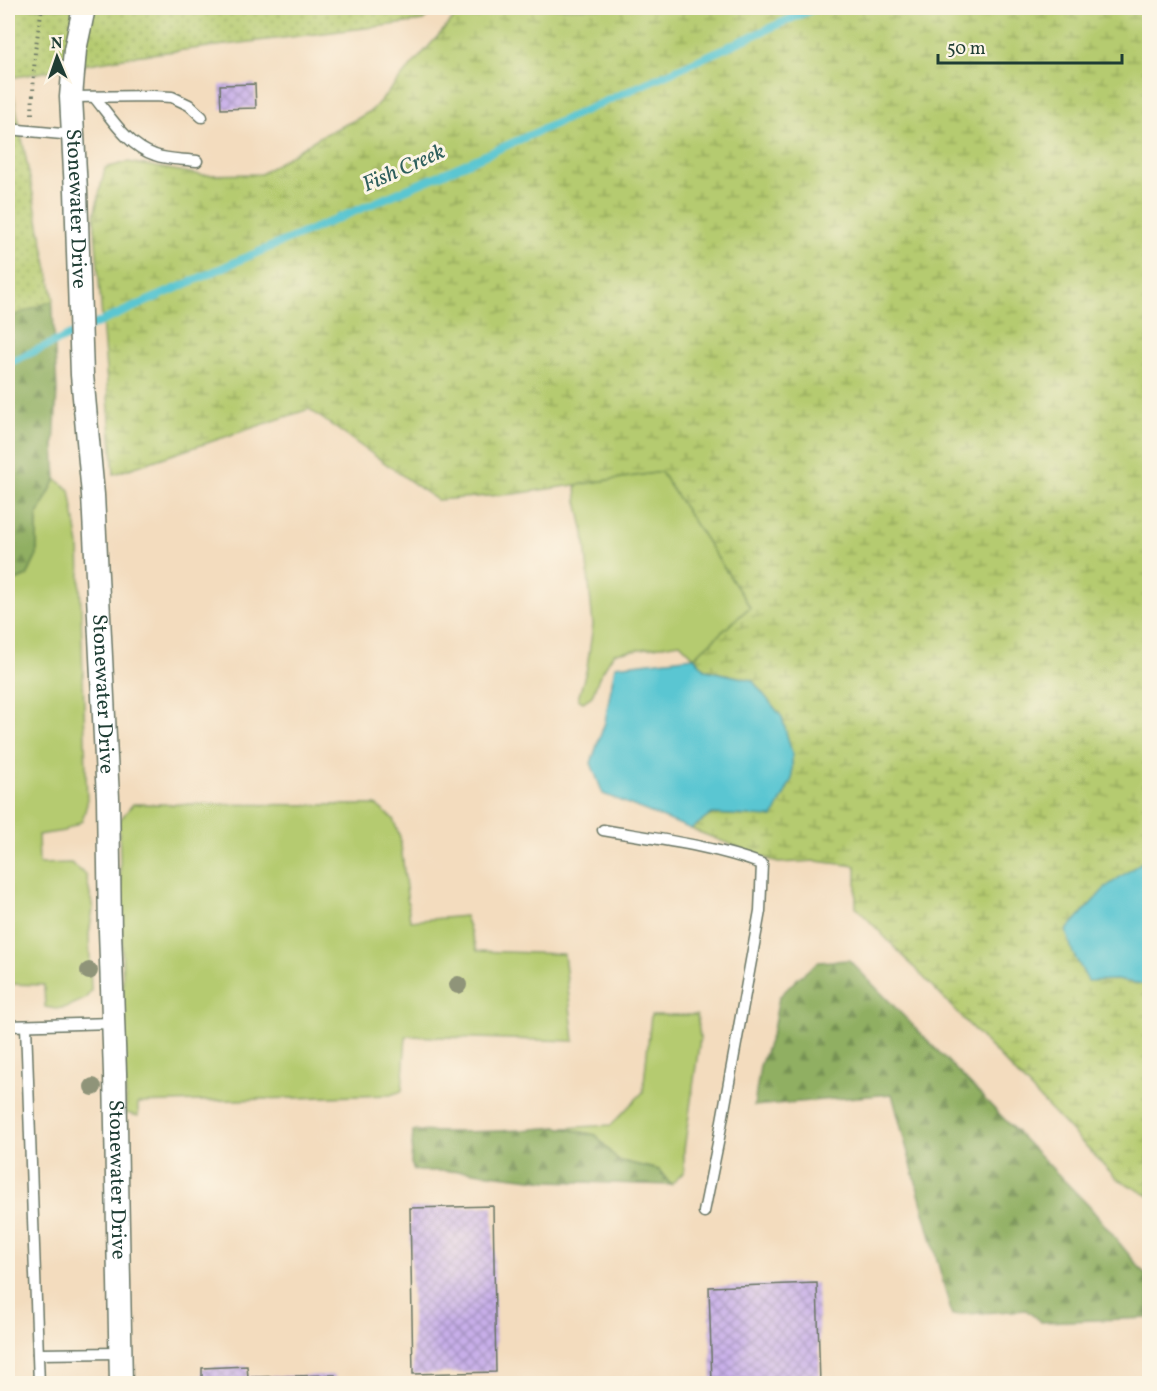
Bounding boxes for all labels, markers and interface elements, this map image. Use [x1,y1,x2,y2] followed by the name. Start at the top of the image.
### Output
[27,27,87,87] north arrow
[938,27,1122,65] scale bar
[50,33,63,55] text: N
[947,37,986,62] text: 50 m
[58,128,94,289] street label: Stonewater Drive
[358,137,450,201] water label: Fish Creek
[84,613,121,775] street label: Stonewater Drive
[101,1099,133,1260] street label: Stonewater Drive

